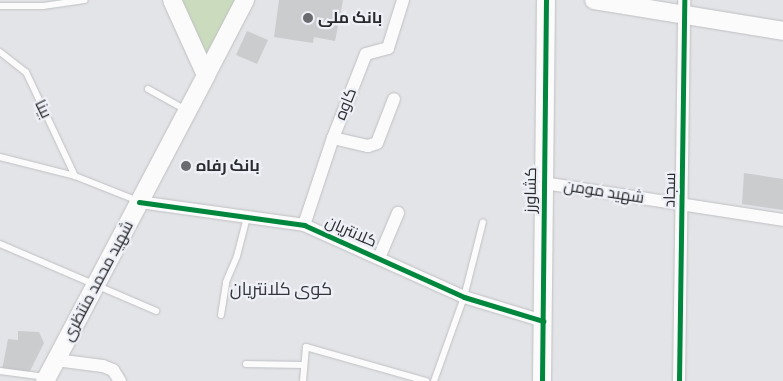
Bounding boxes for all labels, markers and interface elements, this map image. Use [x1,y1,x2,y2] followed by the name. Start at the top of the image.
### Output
[318,8,382,28] place label: بانک ملی
[302,12,314,24] marker: بانک ملی
[331,85,361,123] street label: کاوه
[30,97,56,121] street label: بینا
[196,156,260,176] place label: بانک رفاه
[180,160,192,172] marker: بانک رفاه
[521,167,541,213] street label: کشاورز
[660,172,680,208] street label: سجاد
[562,176,646,208] street label: شهید مومن
[322,212,380,252] street label: کلانتریان
[58,218,138,344] street label: شهید محمد منتظری
[230,279,332,301] district label: کوی کلانتریان

